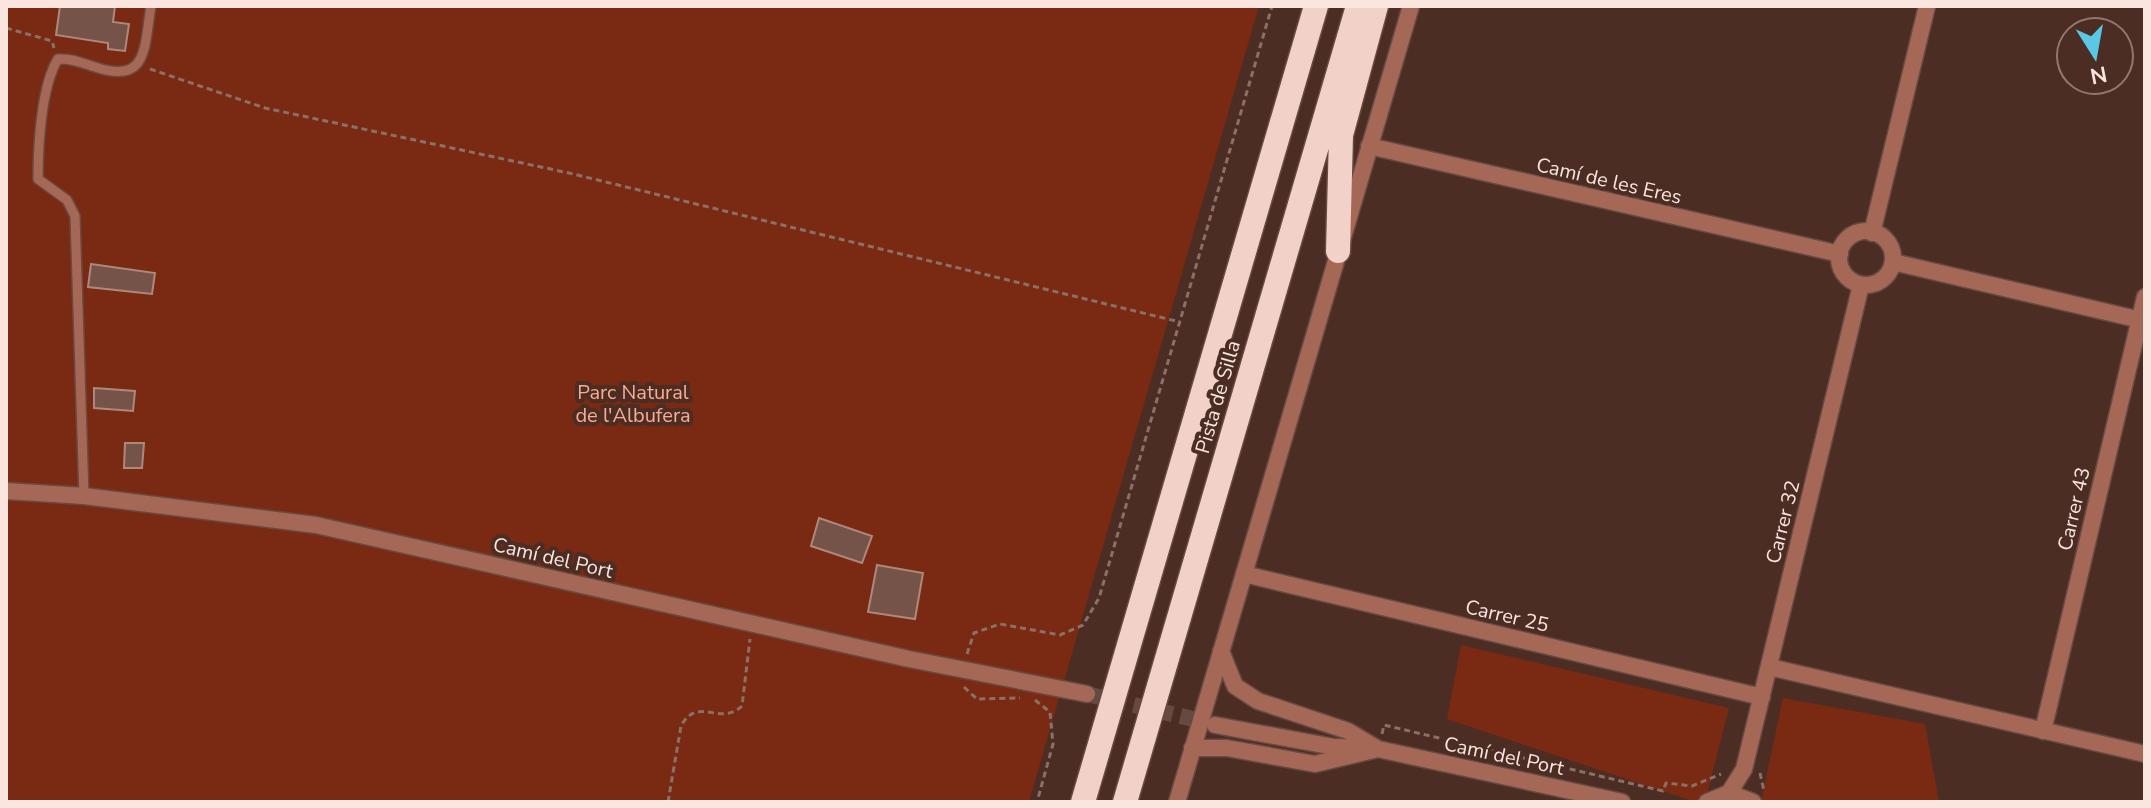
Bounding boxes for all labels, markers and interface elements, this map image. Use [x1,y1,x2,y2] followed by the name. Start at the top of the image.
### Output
[2055,16,2135,96] north arrow
[2088,58,2110,91] text: N
[1534,151,1684,211] street label: Camí de les Eres
[1189,337,1247,457] street label: Pista de Silla
[575,379,691,429] park label: Parc Natural de l'Albufera
[2051,465,2097,553] street label: Carrer 43
[1760,478,1806,566] street label: Carrer 32
[491,531,616,585] street label: Camí del Port
[1463,593,1551,639] street label: Carrer 25
[1442,730,1567,782] street label: Camí del Port

